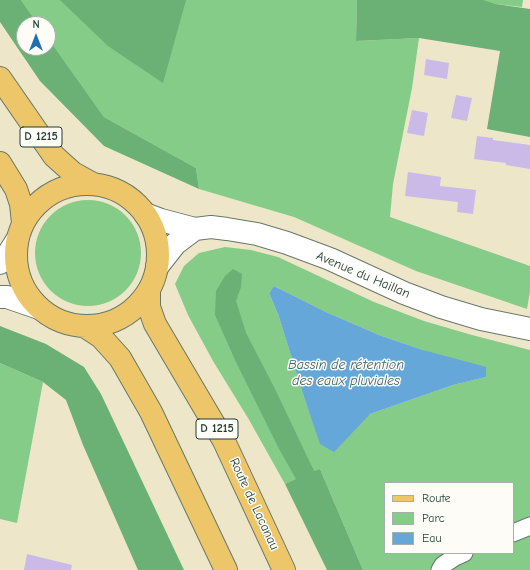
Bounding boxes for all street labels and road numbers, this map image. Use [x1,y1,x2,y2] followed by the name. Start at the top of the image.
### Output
[20,127,62,147] road number: D 1215
[314,248,412,302] street label: Avenue du Haillan
[196,419,238,439] road number: D 1215
[226,456,282,552] street label: Route de Lacanau

